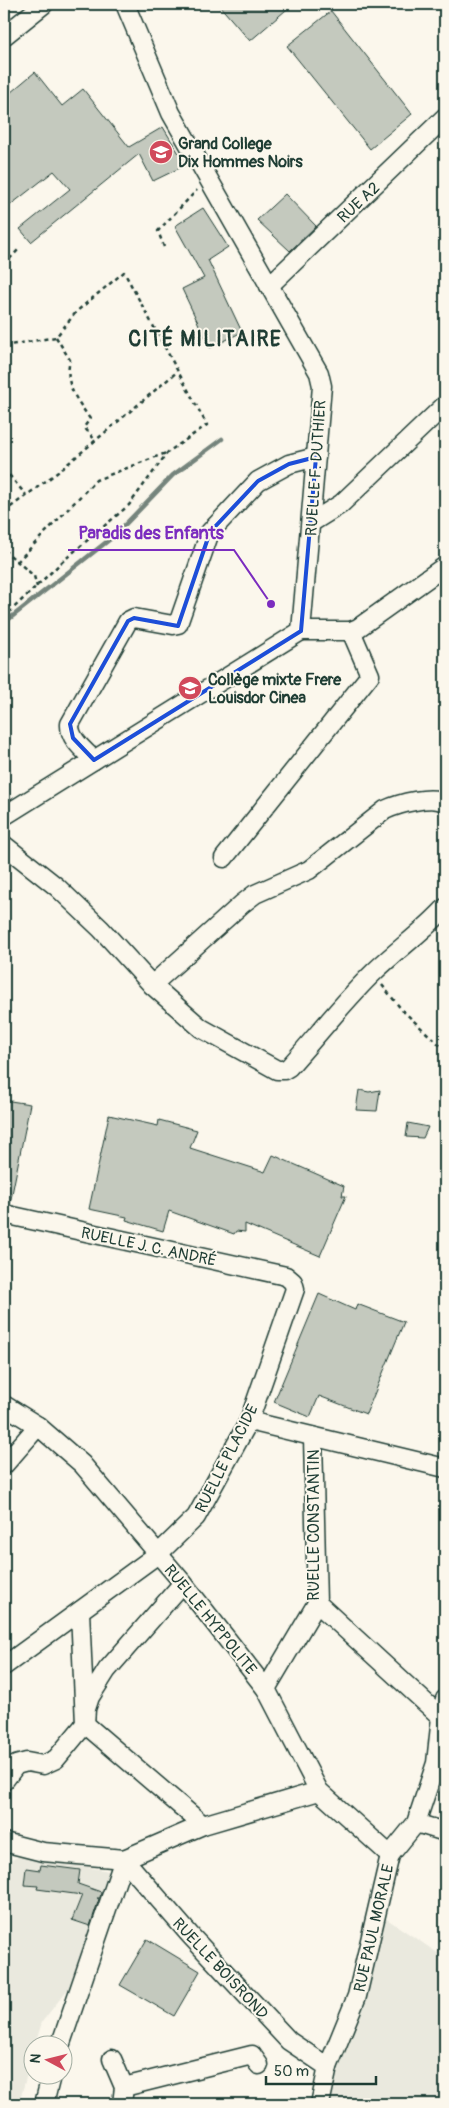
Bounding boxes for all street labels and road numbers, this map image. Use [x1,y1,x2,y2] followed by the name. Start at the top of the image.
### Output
[333,178,384,227] street label: RUE A2
[301,399,331,537] street label: RUELLE F. DUTHIER
[79,1223,218,1271] street label: RUELLE J. C. ANDRÉ
[191,1401,263,1516] street label: RUELLE PLACIDE
[304,1449,324,1601] street label: RUELLE CONSTANTIN
[160,1560,261,1679] street label: RUELLE HYPPOLITE
[350,1862,398,1994] street label: RUE PAUL MORALE
[168,1914,272,2024] street label: RUELLE BOISROND

